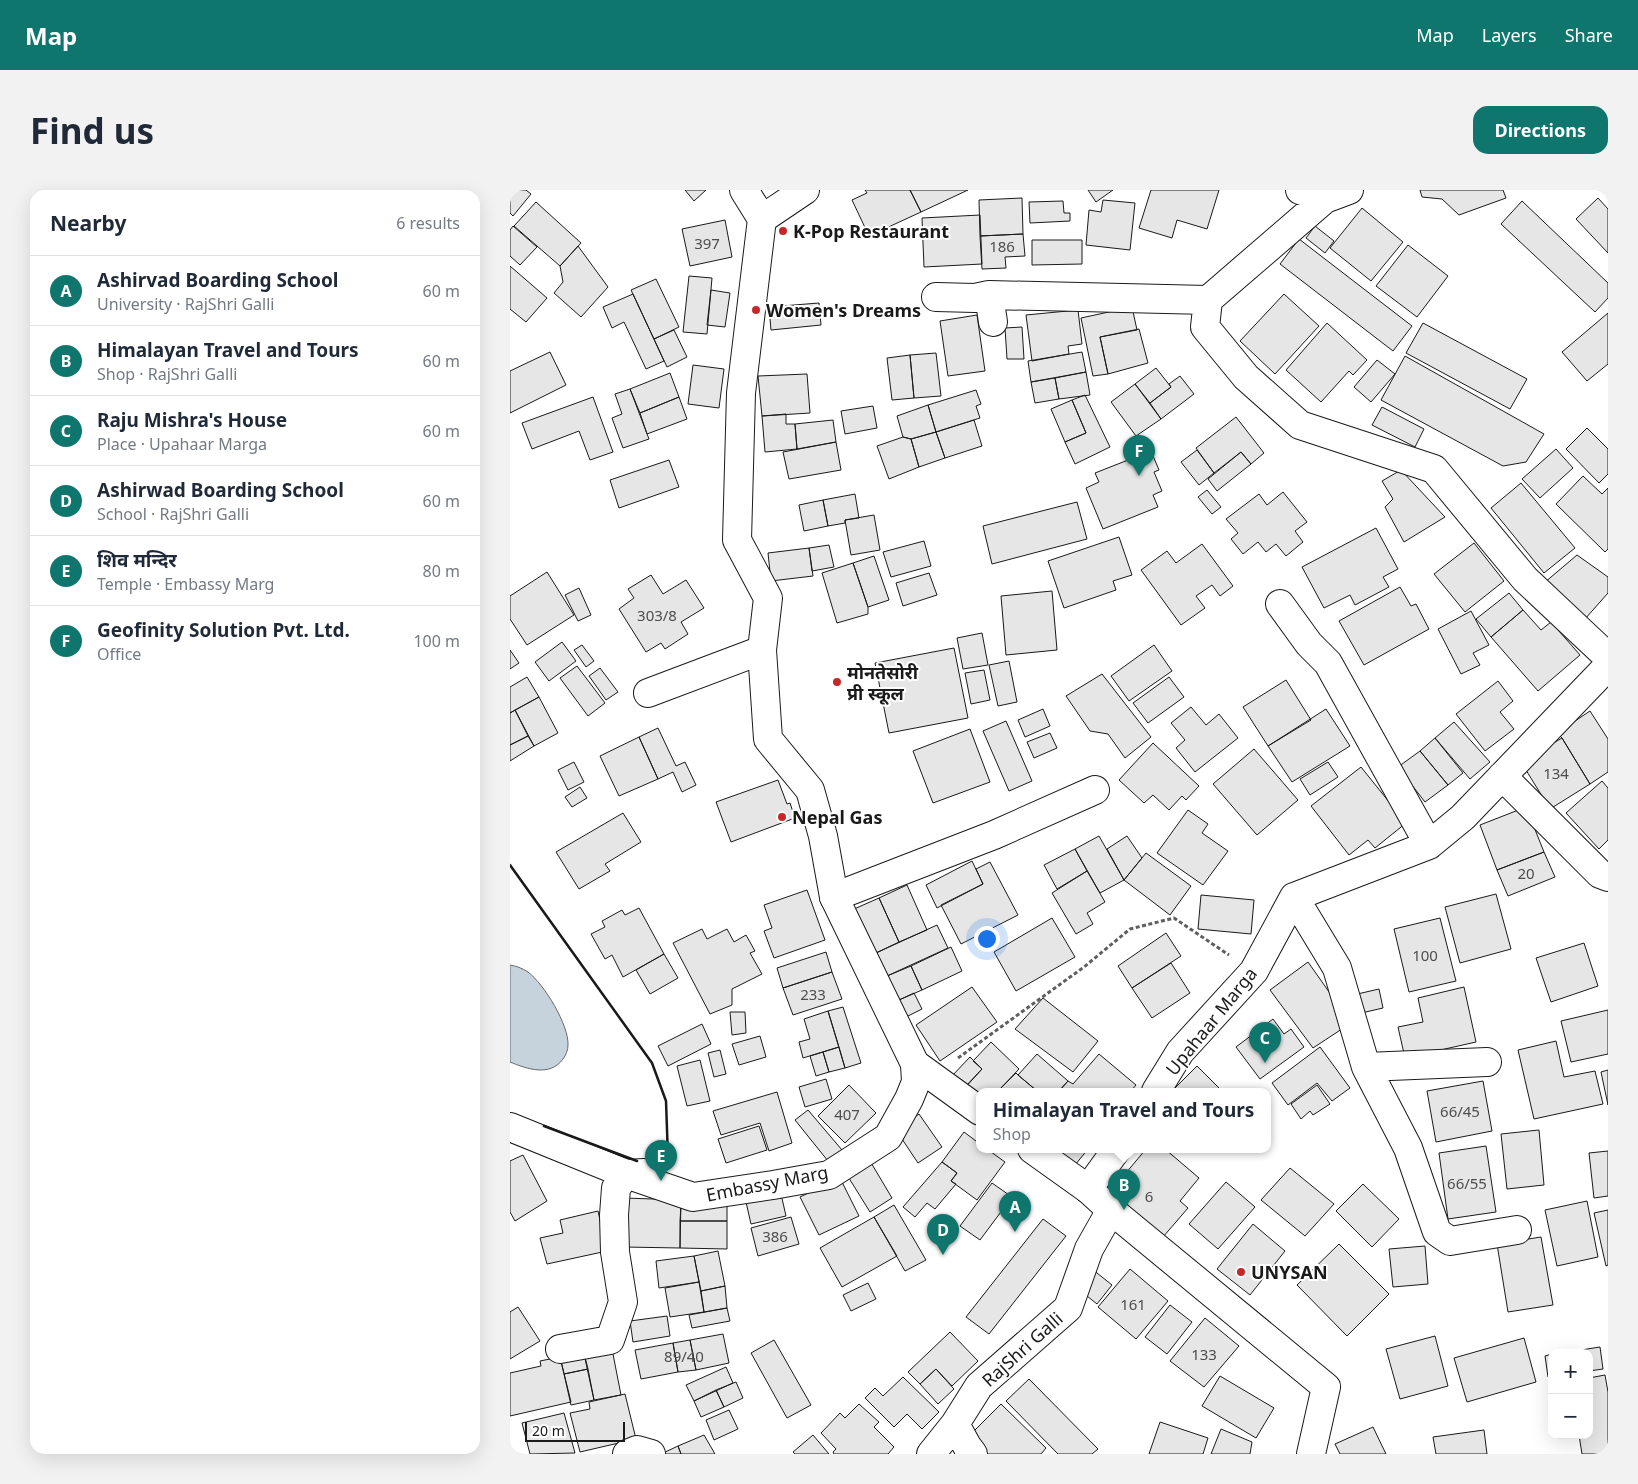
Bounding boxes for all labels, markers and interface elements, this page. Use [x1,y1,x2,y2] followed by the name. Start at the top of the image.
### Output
[25,19,77,52] text: Map
[1416,23,1454,47] text: Map
[1482,23,1537,47] text: Layers
[1565,23,1613,47] text: Share
[1473,106,1608,154] button: Directions
[30,107,154,154] text: Find us
[50,209,126,237] text: Nearby
[396,212,460,234] text: 6 results
[793,219,949,243] place label: K-Pop Restaurant
[777,225,789,237] marker: K-Pop Restaurant
[694,233,720,253] house number: 397
[989,236,1015,256] house number: 186
[97,267,338,293] text: Ashirvad Boarding School
[60,280,72,302] text: A
[423,280,460,302] text: 60 m
[97,293,274,315] text: University · RajShri Galli
[766,298,921,322] place label: Women's Dreams
[750,304,762,316] marker: Women's Dreams
[97,337,359,363] text: Himalayan Travel and Tours
[61,350,71,372] text: B
[423,350,460,372] text: 60 m
[97,363,237,385] text: Shop · RajShri Galli
[97,407,287,433] text: Raju Mishra's House
[61,420,71,442] text: C
[423,420,460,442] text: 60 m
[97,433,267,455] text: Place · Upahaar Marga
[1123,435,1155,476] pin: F
[97,477,344,503] text: Ashirwad Boarding School
[60,490,72,512] text: D
[423,490,460,512] text: 60 m
[97,503,249,525] text: School · RajShri Galli
[97,547,177,573] text: शिव मन्दिर
[62,560,70,582] text: E
[423,560,460,582] text: 80 m
[97,573,274,595] text: Temple · Embassy Marg
[637,605,677,625] house number: 303/8
[97,617,350,643] text: Geofinity Solution Pvt. Ltd.
[62,630,70,652] text: F
[413,630,460,652] text: 100 m
[97,643,141,665] text: Office
[847,660,919,706] place label: मोनतेसोरी प्री स्कूल
[831,676,843,688] marker: मोनतेसोरी प्री स्कूल
[1543,763,1569,783] house number: 134
[792,805,882,829] place label: Nepal Gas
[776,811,788,823] marker: Nepal Gas
[1517,863,1535,883] house number: 20
[974,926,1000,952] your location
[1412,945,1438,965] house number: 100
[1160,962,1262,1080] street label: Upahaar Marga
[800,984,826,1004] house number: 233
[1249,1022,1281,1063] pin: C
[976,1088,1271,1153] popup
[993,1097,1254,1123] text: Himalayan Travel and Tours
[1440,1101,1480,1121] house number: 66/45
[834,1104,860,1124] house number: 407
[993,1123,1031,1145] text: Shop
[645,1140,677,1181] pin: E
[704,1159,830,1207] street label: Embassy Marg
[1108,1169,1140,1210] pin: B
[1447,1173,1487,1193] house number: 66/55
[1145,1186,1153,1206] house number: 6
[999,1191,1031,1232] pin: A
[927,1214,959,1255] pin: D
[762,1226,788,1246] house number: 386
[1251,1260,1328,1284] place label: UNYSAN
[1235,1266,1247,1278] marker: UNYSAN
[1120,1294,1146,1314] house number: 161
[976,1306,1068,1392] street label: RajShri Galli
[1191,1344,1217,1364] house number: 133
[664,1346,704,1366] house number: 89/40
[1548,1349,1593,1439] map controls
[1548,1349,1593,1394] button: +
[1548,1394,1593,1439] button: −
[525,1419,625,1442] scale bar
[532,1421,565,1440] text: 20 m

